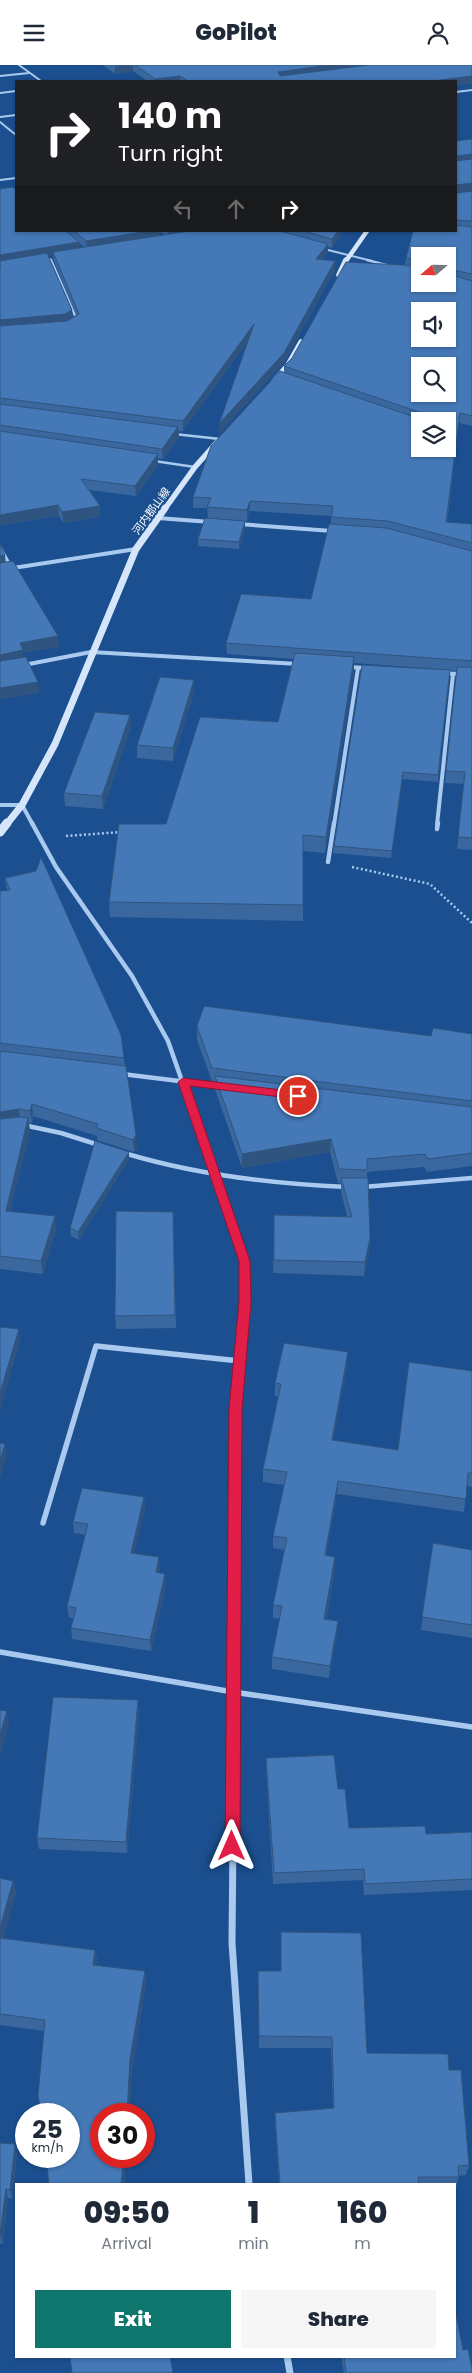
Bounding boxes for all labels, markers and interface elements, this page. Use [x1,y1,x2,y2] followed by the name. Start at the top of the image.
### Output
[195,17,277,48] text: GoPilot
[20,19,48,47] icon: menu
[424,19,452,47] icon: person
[118,91,222,140] text: 140 m
[35,100,100,165] icon: right
[118,138,223,169] text: Turn right
[169,195,197,223] icon: left
[222,195,250,223] icon: ahead
[275,195,303,223] icon: right
[411,247,456,293] north arrow
[411,247,456,457] map controls
[411,302,456,347] button: sound
[411,357,456,402] button: search
[411,412,456,457] button: layers
[128,484,174,538] street label: 河内郡山線
[277,1075,319,1117] pin
[284,1082,312,1110] icon: arrive
[205,1819,257,1871] position arrow
[90,2103,155,2168] speed limit sign: 30
[32,2112,63,2147] text: 25
[32,2139,63,2156] text: km/h
[83,2191,170,2234] text: 09:50
[248,2191,259,2234] text: 1
[337,2191,388,2234] text: 160
[101,2232,152,2255] text: Arrival
[238,2232,269,2255] text: min
[354,2232,371,2255] text: m
[35,2290,231,2348] button: Exit
[241,2290,436,2348] button: Share

